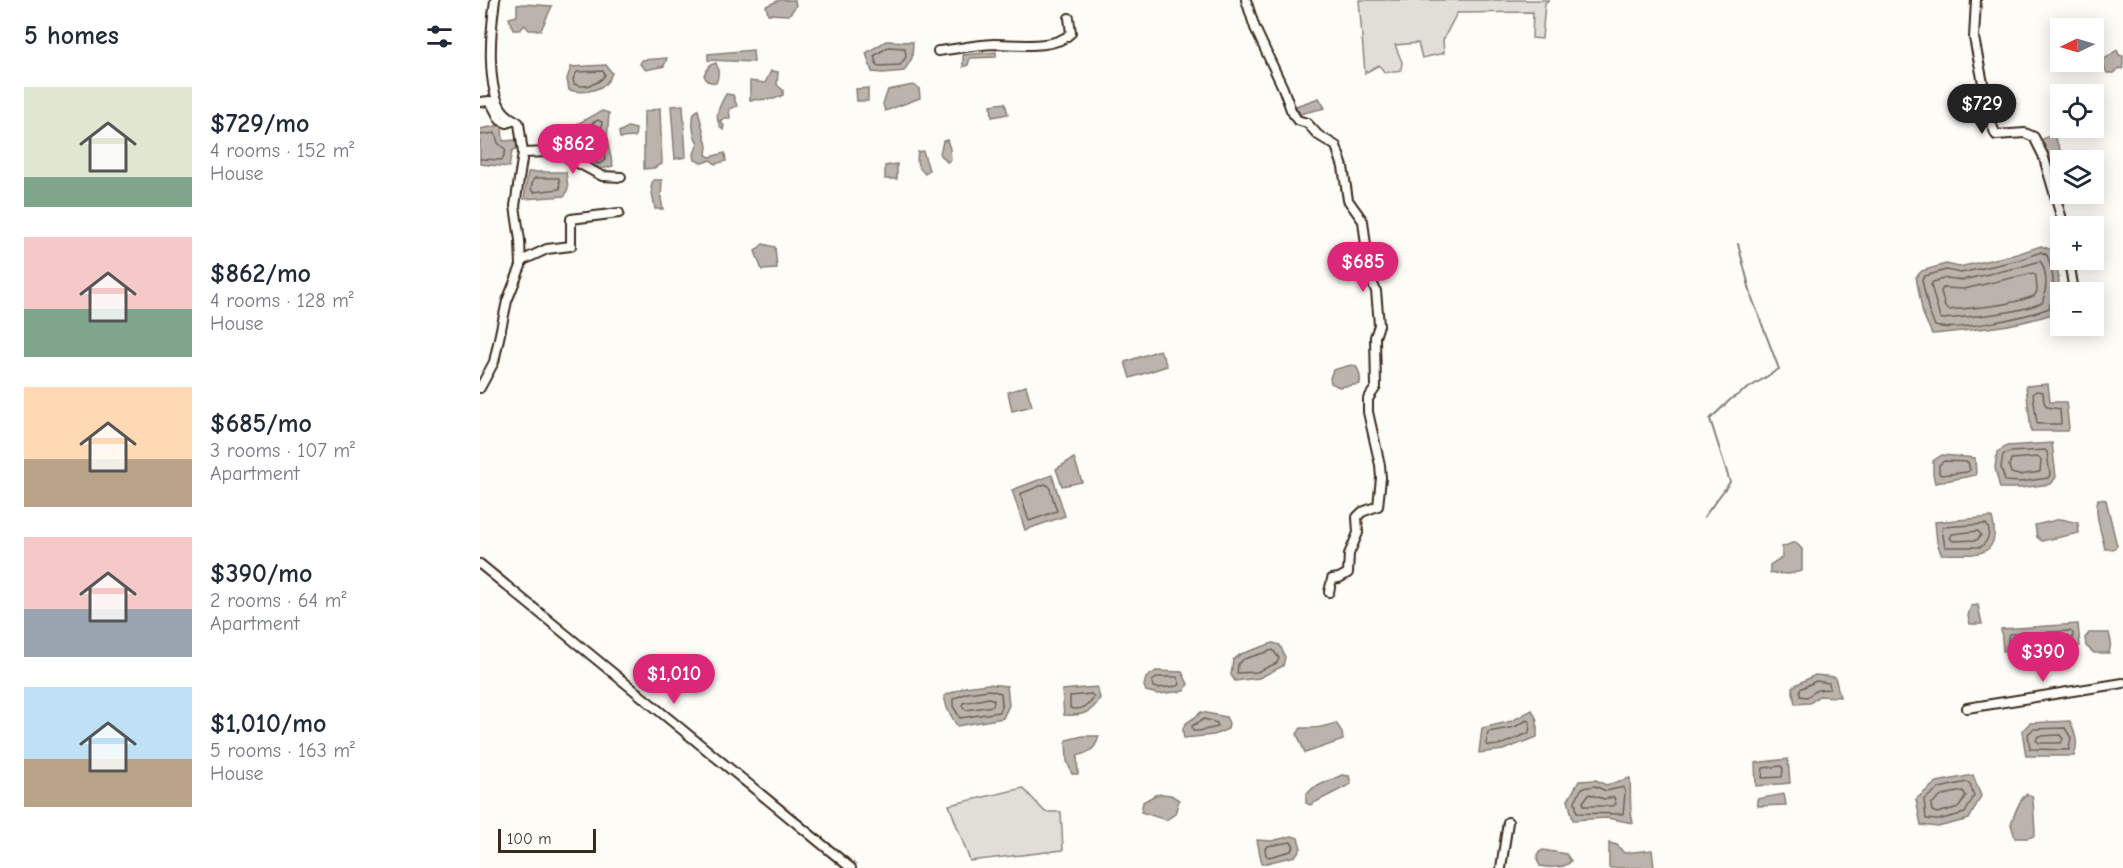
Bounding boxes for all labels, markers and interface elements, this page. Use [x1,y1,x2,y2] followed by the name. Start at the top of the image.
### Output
[2050,18,2104,72] north arrow
[2050,18,2104,336] map controls
[423,20,456,53] icon: filters
[24,21,119,51] text: 5 homes
[1946,84,2018,135] pin: $729
[2050,84,2104,138] button: locate
[1961,92,2003,115] text: $729
[210,109,309,139] text: $729/mo
[72,111,144,183] icon: home
[537,124,609,175] pin: $862
[552,132,594,155] text: $862
[210,139,354,162] text: 4 rooms · 152 m²
[2050,150,2104,204] button: layers
[210,162,264,185] text: House
[2050,216,2104,270] button: +
[1327,242,1399,293] pin: $685
[1341,250,1385,273] text: $685
[210,259,311,289] text: $862/mo
[72,261,144,333] icon: home
[2050,282,2104,336] button: −
[210,289,354,312] text: 4 rooms · 128 m²
[210,312,264,335] text: House
[210,409,312,439] text: $685/mo
[72,411,144,483] icon: home
[210,439,355,462] text: 3 rooms · 107 m²
[210,462,300,485] text: Apartment
[210,559,312,589] text: $390/mo
[72,561,144,633] icon: home
[210,589,346,612] text: 2 rooms · 64 m²
[210,612,300,635] text: Apartment
[2007,632,2079,683] pin: $390
[2021,640,2065,663] text: $390
[625,654,723,705] pin: $1,010
[647,662,701,685] text: $1,010
[210,709,326,739] text: $1,010/mo
[72,711,144,783] icon: home
[210,739,355,762] text: 5 rooms · 163 m²
[210,762,264,785] text: House
[498,826,596,854] scale bar
[507,830,551,848] text: 100 m

